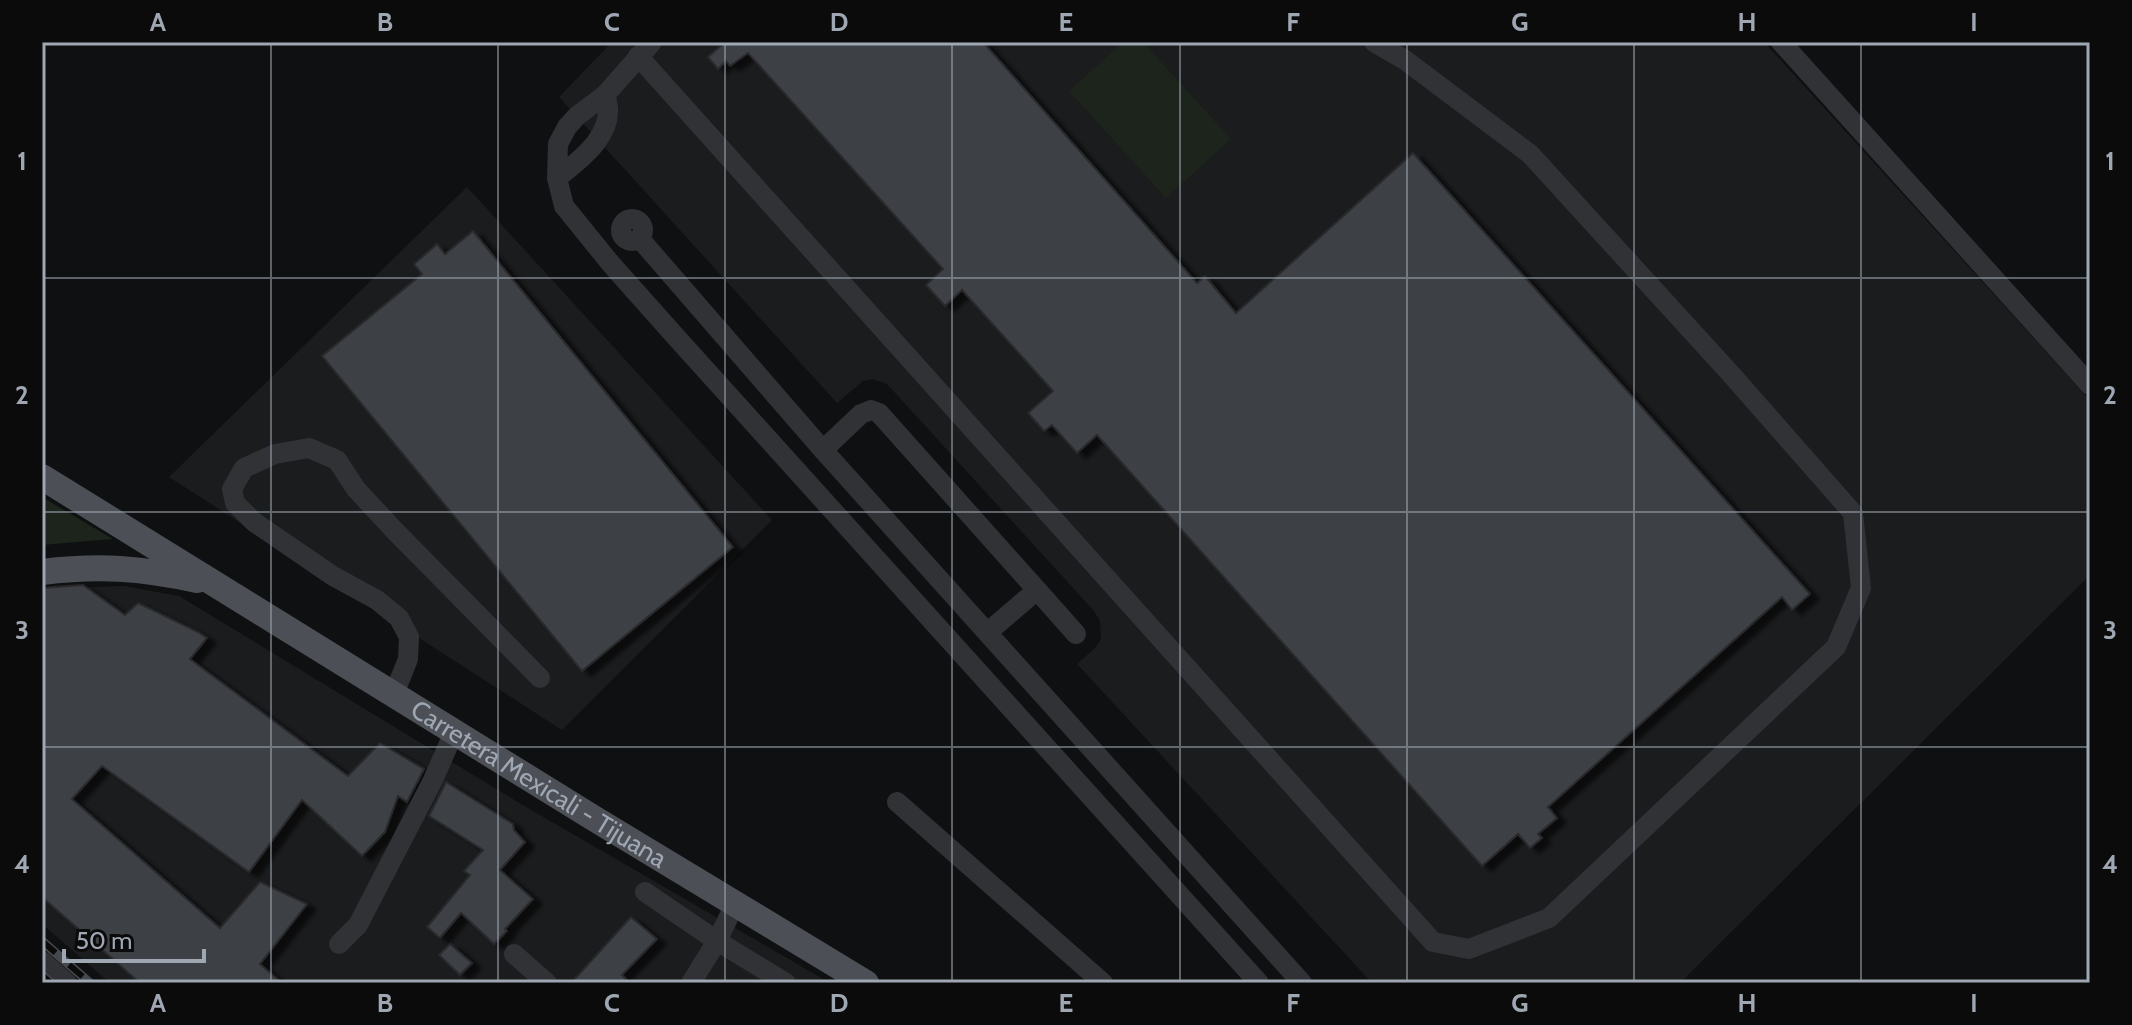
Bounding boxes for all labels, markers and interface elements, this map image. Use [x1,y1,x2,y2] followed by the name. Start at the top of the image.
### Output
[150,6,167,38] text: A
[377,6,393,38] text: B
[604,6,620,38] text: C
[830,6,848,38] text: D
[1059,6,1073,38] text: E
[1286,6,1300,38] text: F
[1511,6,1529,38] text: G
[1738,6,1756,38] text: H
[1970,6,1978,38] text: I
[17,145,27,177] text: 1
[2105,145,2115,177] text: 1
[15,379,29,411] text: 2
[2103,379,2117,411] text: 2
[15,614,29,646] text: 3
[2103,614,2117,646] text: 3
[405,693,673,875] street label: Carretera Mexicali - Tijuana
[14,848,30,880] text: 4
[2102,848,2118,880] text: 4
[64,913,204,963] scale bar
[76,926,132,955] text: 50 m
[150,987,167,1019] text: A
[377,987,393,1019] text: B
[604,987,620,1019] text: C
[830,987,848,1019] text: D
[1059,987,1073,1019] text: E
[1286,987,1300,1019] text: F
[1511,987,1529,1019] text: G
[1738,987,1756,1019] text: H
[1970,987,1978,1019] text: I

